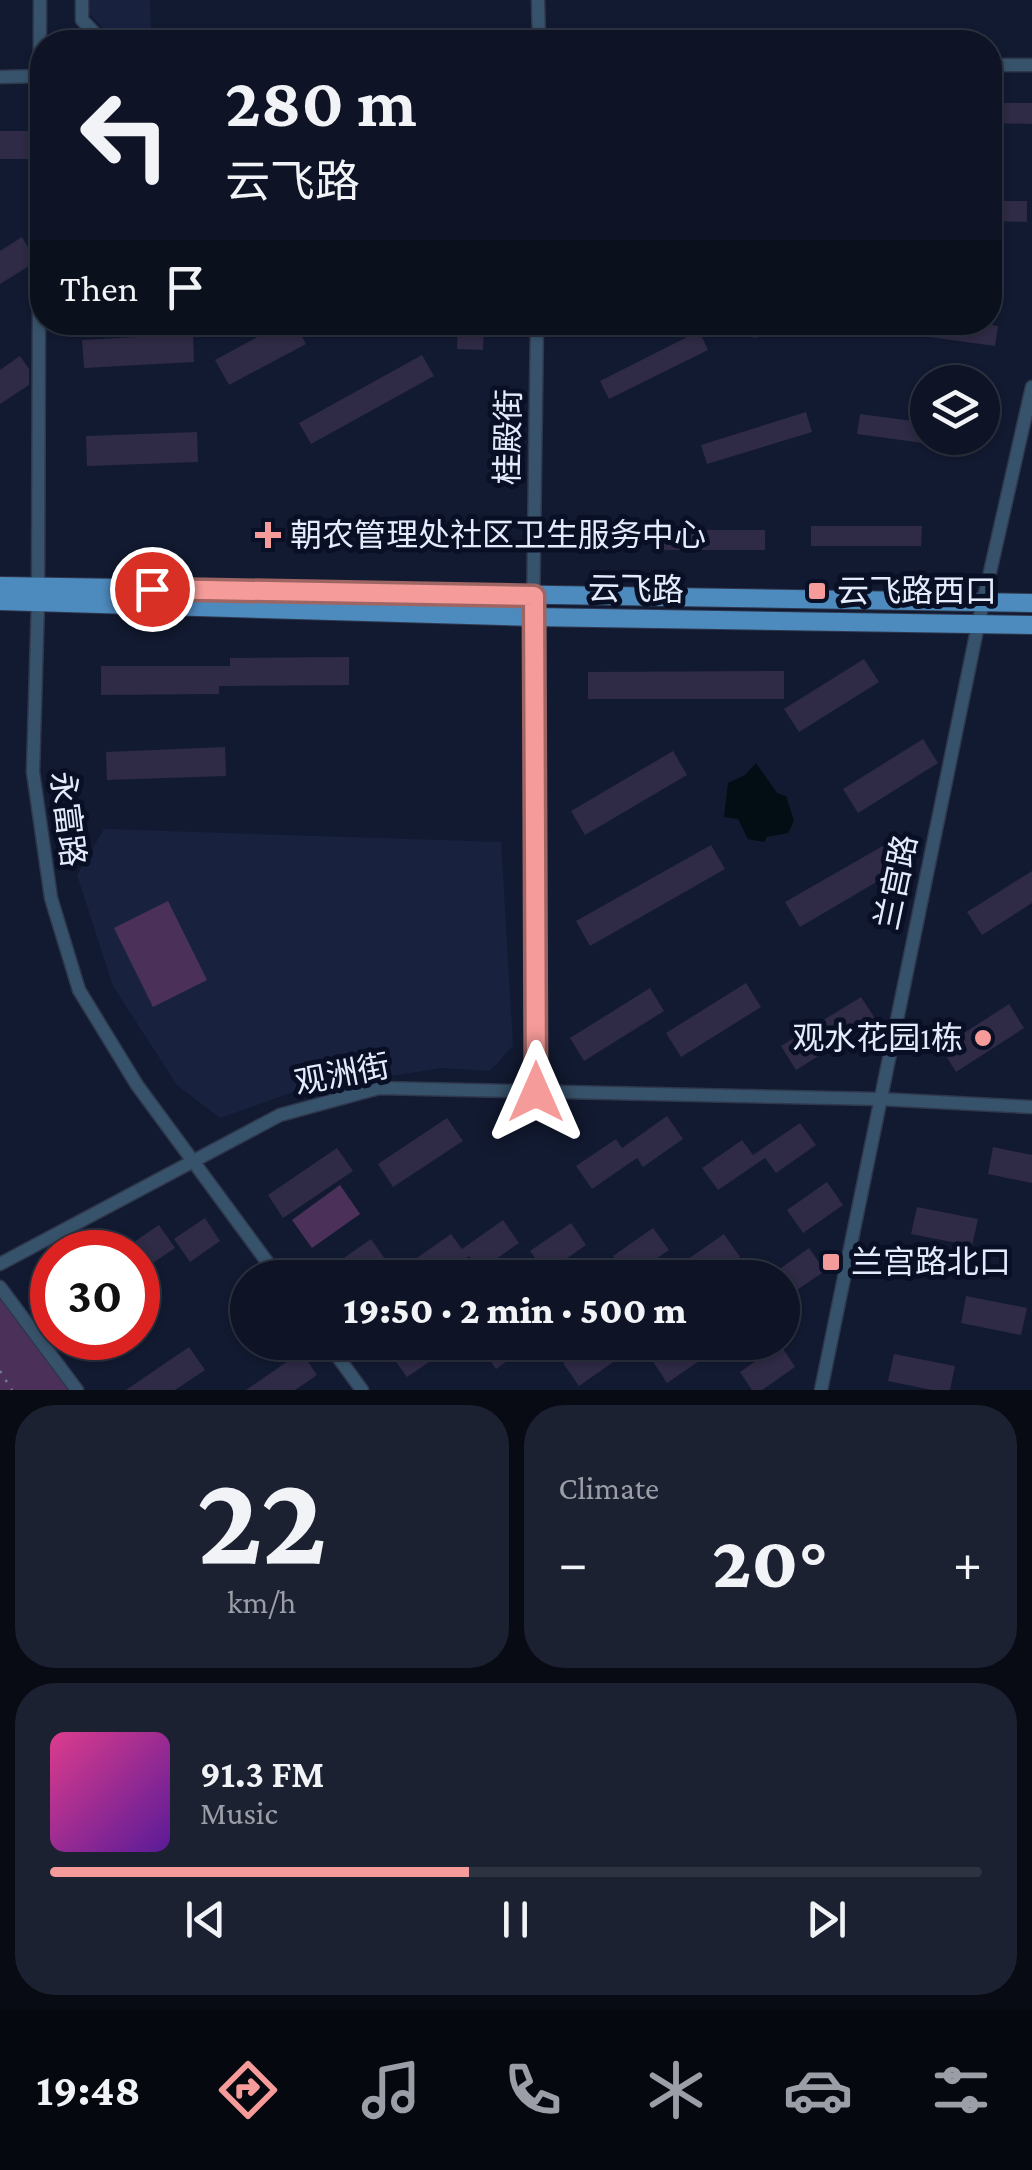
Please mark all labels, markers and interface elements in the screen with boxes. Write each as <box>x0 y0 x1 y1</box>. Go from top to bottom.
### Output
text: 280 m <box>225 63 417 141</box>
icon: left <box>60 70 190 200</box>
text: 云飞路 <box>225 157 360 207</box>
icon: arrive <box>158 260 213 315</box>
text: Then <box>60 267 138 309</box>
map controls <box>910 365 1000 455</box>
button: layers <box>910 365 1000 455</box>
street label: 桂殿街 <box>489 389 527 485</box>
place label: 朝农管理处社区卫生服务中心 <box>290 517 706 553</box>
marker: 朝农管理处社区卫生服务中心 <box>255 522 281 548</box>
pin <box>110 547 195 632</box>
icon: arrive <box>125 562 180 617</box>
street label: 云飞路 <box>588 570 684 608</box>
place label: 云飞路西口 <box>837 573 997 609</box>
marker: 云飞路西口 <box>806 580 828 602</box>
street label: 永富路 <box>44 769 92 869</box>
street label: 兰宫路 <box>868 831 924 933</box>
place label: 观水花园1栋 <box>792 1020 963 1056</box>
marker: 观水花园1栋 <box>972 1027 994 1049</box>
position arrow <box>484 1040 588 1144</box>
street label: 观洲街 <box>291 1047 393 1101</box>
speed limit sign: 30 <box>30 1230 160 1360</box>
place label: 兰宫路北口 <box>851 1244 1011 1280</box>
marker: 兰宫路北口 <box>820 1251 842 1273</box>
text: 19:50 · 2 min · 500 m <box>343 1289 687 1331</box>
text: 22 <box>196 1446 327 1591</box>
text: Climate <box>559 1470 659 1506</box>
text: 20° <box>712 1520 828 1603</box>
text: − <box>559 1532 588 1593</box>
text: + <box>953 1532 982 1593</box>
text: km/h <box>227 1584 296 1620</box>
text: 91.3 FM <box>200 1753 324 1795</box>
text: Music <box>200 1795 278 1831</box>
icon: previous <box>178 1892 233 1947</box>
icon: pause <box>488 1892 543 1947</box>
icon: next <box>799 1892 854 1947</box>
icon: directions <box>213 2055 283 2125</box>
icon: music <box>356 2055 426 2125</box>
icon: phone <box>498 2055 568 2125</box>
icon: climate <box>641 2055 711 2125</box>
icon: car <box>783 2055 853 2125</box>
icon: filters <box>926 2055 996 2125</box>
text: 19:48 <box>36 2065 141 2115</box>

